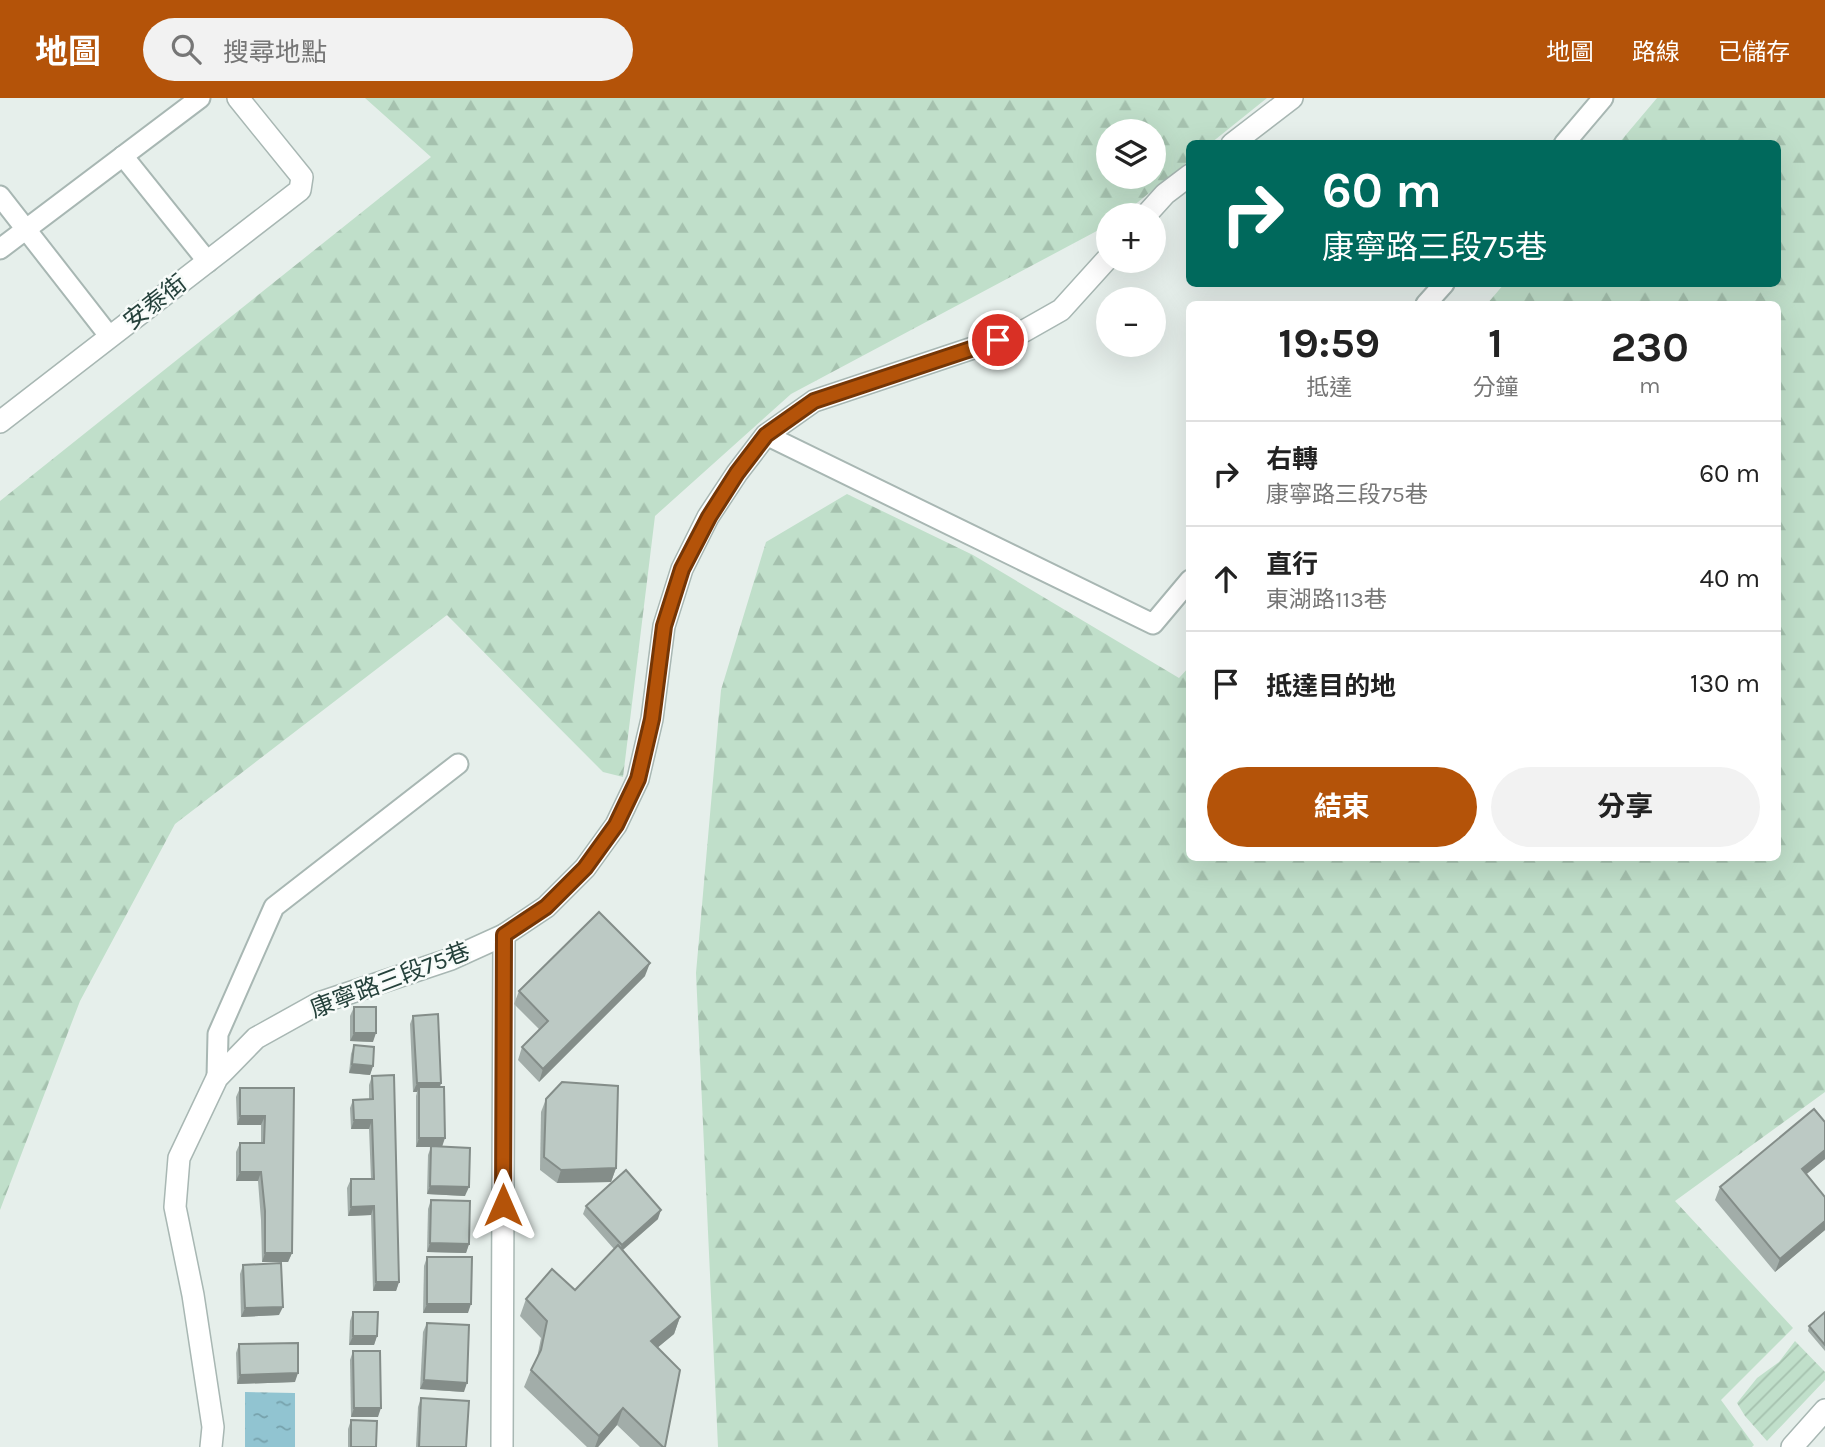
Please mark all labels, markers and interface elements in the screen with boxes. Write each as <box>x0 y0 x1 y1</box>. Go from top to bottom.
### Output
search box <box>143 18 633 81</box>
icon: search <box>167 30 205 68</box>
text: 地圖 <box>35 33 101 71</box>
text: 搜尋地點 <box>223 37 327 68</box>
text: 地圖 <box>1546 38 1594 66</box>
text: 路線 <box>1632 38 1680 66</box>
text: 已儲存 <box>1718 38 1790 66</box>
map controls <box>1096 119 1166 357</box>
button: layers <box>1096 119 1166 189</box>
text: 60 m <box>1322 162 1442 219</box>
icon: right <box>1207 168 1298 259</box>
button: + <box>1096 203 1166 273</box>
text: 康寧路三段75巷 <box>1322 229 1547 266</box>
street label: 安泰街 <box>118 269 192 335</box>
button: − <box>1096 287 1166 357</box>
pin <box>968 310 1028 370</box>
text: 19:59 <box>1278 318 1380 368</box>
text: 1 <box>1488 318 1503 368</box>
icon: arrive <box>979 321 1017 359</box>
text: 230 <box>1611 322 1689 372</box>
text: m <box>1639 372 1660 399</box>
text: 抵達 <box>1306 374 1352 401</box>
text: 分鐘 <box>1472 374 1518 401</box>
text: 右轉 <box>1266 444 1318 475</box>
icon: right <box>1207 455 1245 493</box>
text: 60 m <box>1699 458 1760 489</box>
text: 康寧路三段75巷 <box>1266 481 1428 508</box>
text: 直行 <box>1266 549 1318 580</box>
icon: ahead <box>1207 560 1245 598</box>
text: 40 m <box>1700 563 1760 594</box>
text: 東湖路113巷 <box>1266 586 1387 613</box>
icon: arrive <box>1207 665 1245 703</box>
text: 130 m <box>1690 668 1760 699</box>
text: 抵達目的地 <box>1266 671 1396 702</box>
button: 結束 <box>1207 767 1477 847</box>
button: 分享 <box>1491 767 1760 847</box>
street label: 康寧路三段75巷 <box>306 937 474 1023</box>
position arrow <box>466 1168 540 1242</box>

